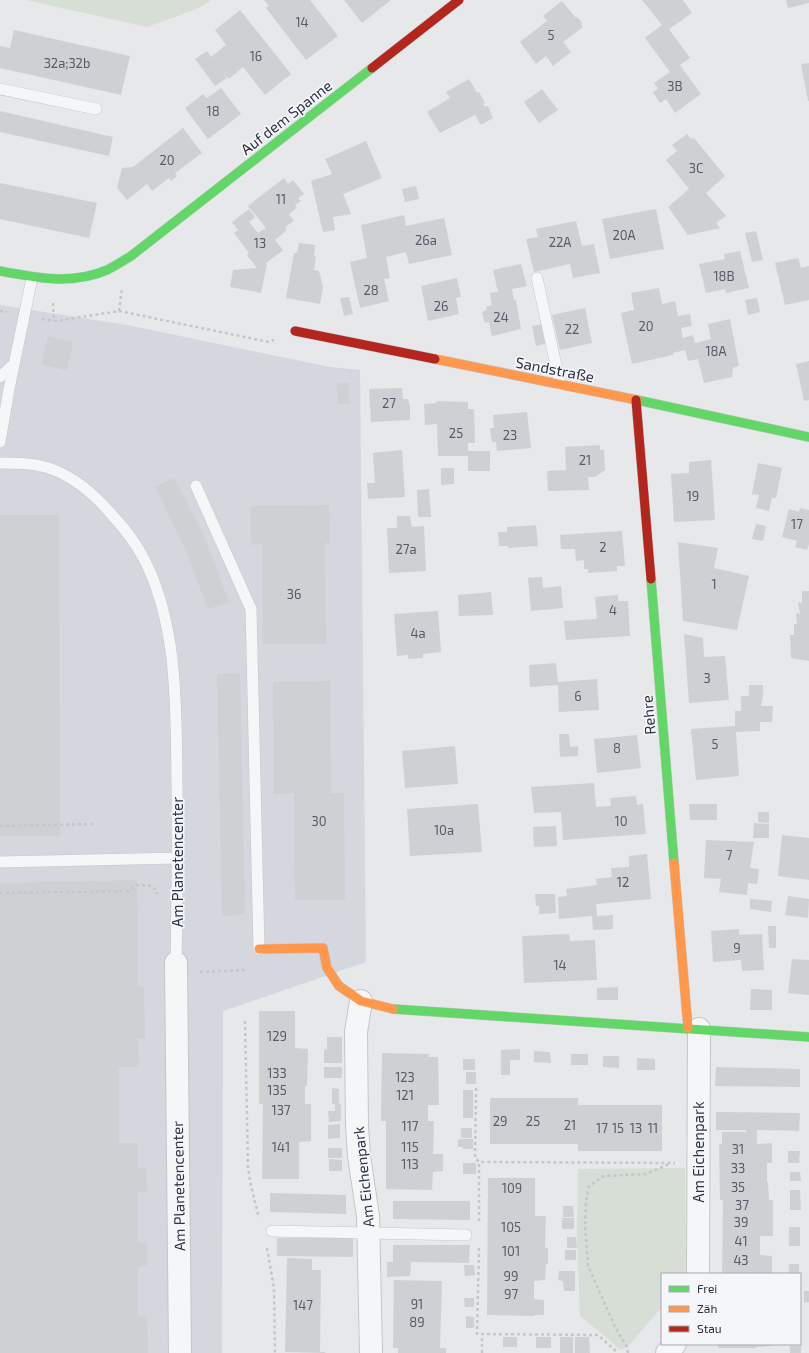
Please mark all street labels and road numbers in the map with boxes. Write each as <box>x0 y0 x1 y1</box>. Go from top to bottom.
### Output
street label: Auf dem Spanne <box>237 76 335 158</box>
street label: Sandstraße <box>514 353 596 385</box>
street label: Rehre <box>637 694 659 736</box>
street label: Am Planetencenter <box>168 797 186 927</box>
street label: Am Eichenpark <box>689 1101 707 1203</box>
street label: Am Planetencenter <box>168 1121 188 1251</box>
street label: Am Eichenpark <box>349 1125 377 1228</box>

